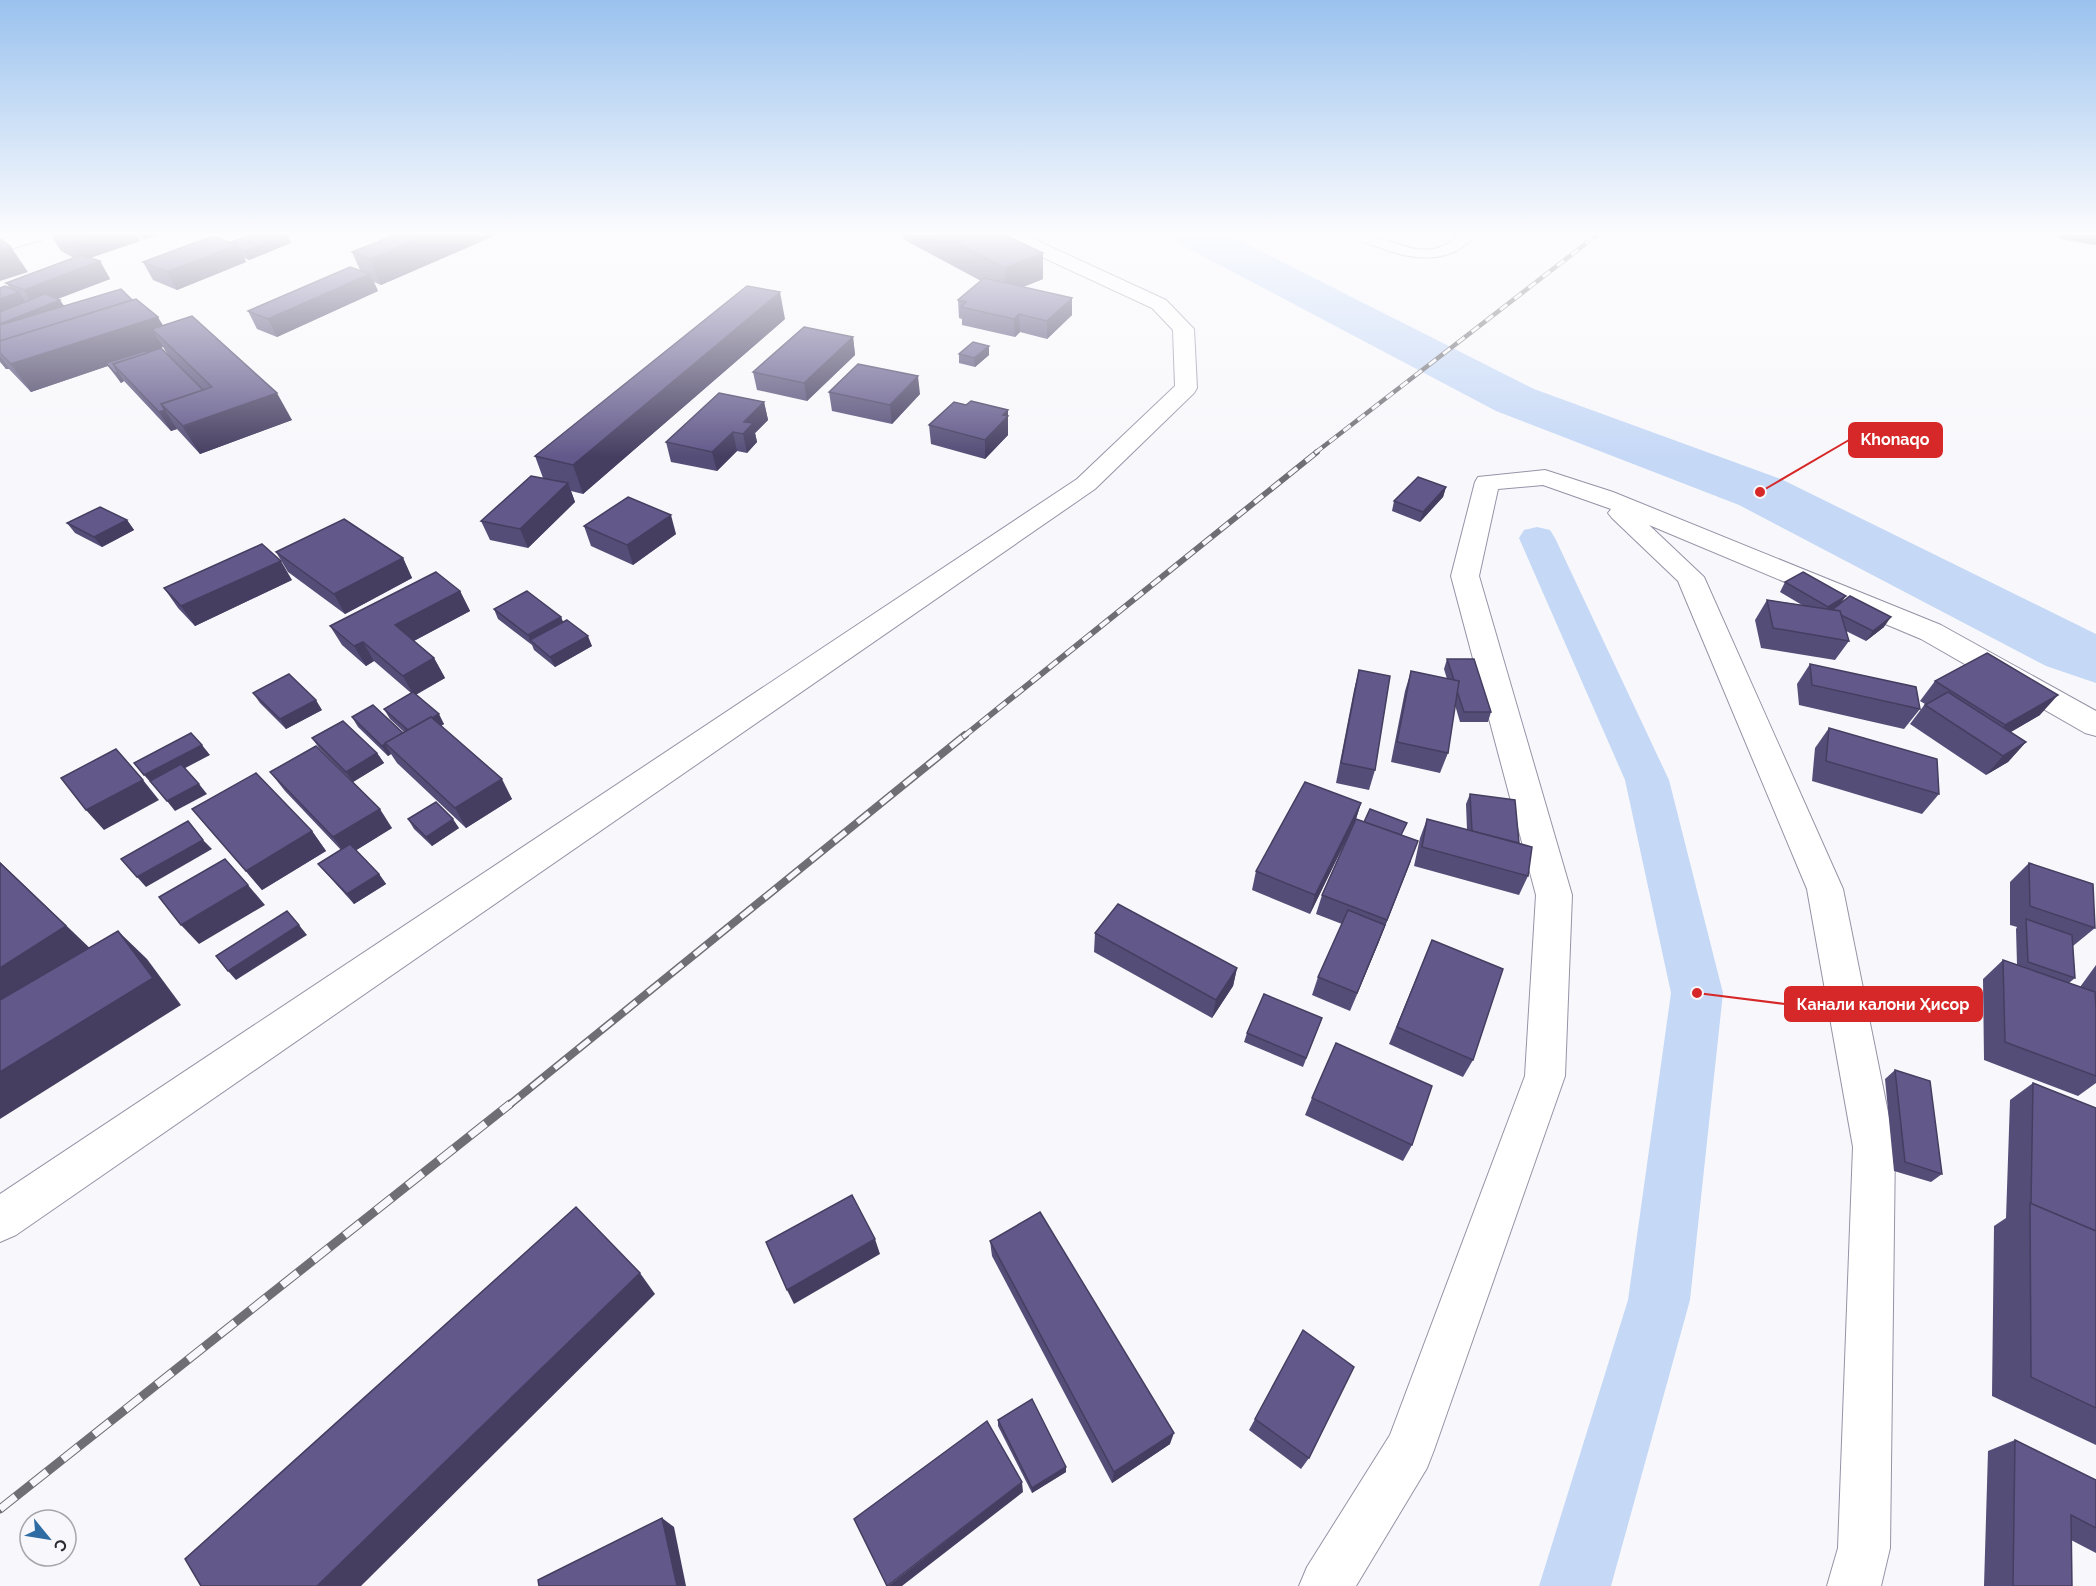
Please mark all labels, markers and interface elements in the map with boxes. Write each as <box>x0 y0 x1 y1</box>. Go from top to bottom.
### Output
callout: Khonaqo <box>1849 423 1942 457</box>
text: Khonaqo <box>1861 430 1930 449</box>
callout: Канали калони Ҳисор <box>1785 987 1982 1021</box>
text: Канали калони Ҳисор <box>1797 995 1969 1014</box>
north arrow <box>18 1508 78 1568</box>
text: С <box>50 1536 72 1555</box>

